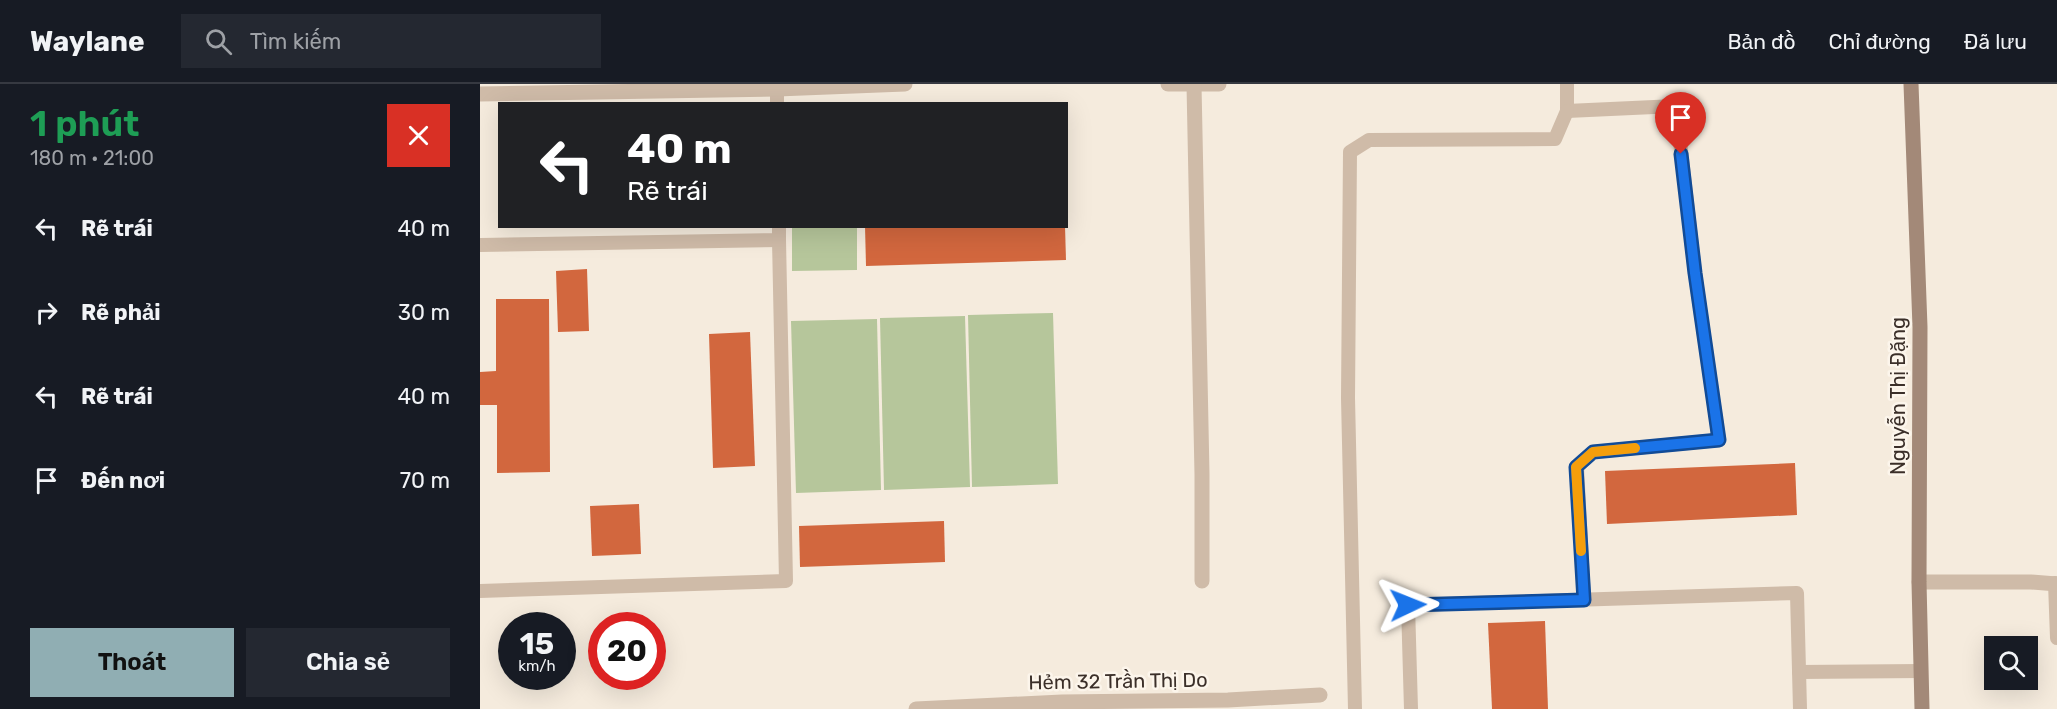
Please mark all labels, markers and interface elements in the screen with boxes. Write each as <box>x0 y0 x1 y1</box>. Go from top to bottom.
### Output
search box <box>181 14 601 68</box>
text: Waylane <box>30 25 145 58</box>
icon: search <box>202 25 235 58</box>
text: Tìm kiếm <box>250 28 341 55</box>
text: Bản đồ <box>1727 29 1796 54</box>
text: Chỉ đường <box>1829 29 1931 54</box>
text: Đã lưu <box>1964 29 2027 54</box>
pin <box>1655 92 1706 154</box>
icon: arrive <box>1664 101 1697 134</box>
text: 1 phút <box>30 102 139 145</box>
button: close <box>387 104 450 167</box>
text: 40 m <box>627 124 732 174</box>
icon: left <box>528 126 606 204</box>
text: 180 m · 21:00 <box>30 146 154 170</box>
text: Rẽ trái <box>627 175 708 207</box>
icon: left <box>30 212 63 245</box>
text: Rẽ trái <box>81 215 153 242</box>
text: 40 m <box>397 215 450 242</box>
icon: right <box>30 296 63 329</box>
text: Rẽ phải <box>81 299 161 326</box>
text: 30 m <box>398 299 450 326</box>
street label: Nguyễn Thị Đặng <box>1886 317 1910 475</box>
icon: left <box>30 380 63 413</box>
text: Rẽ trái <box>81 383 153 410</box>
text: 40 m <box>397 383 450 410</box>
icon: arrive <box>30 464 63 497</box>
text: Đến nơi <box>81 467 165 494</box>
text: 70 m <box>400 467 450 494</box>
position arrow <box>1376 573 1440 637</box>
speed limit sign: 20 <box>588 612 666 690</box>
text: 15 <box>520 626 554 662</box>
button: Thoát <box>30 628 234 697</box>
button: Chia sẻ <box>246 628 450 697</box>
map controls <box>1984 636 2038 690</box>
button: search <box>1984 636 2038 690</box>
text: km/h <box>518 657 556 675</box>
street label: Hẻm 32 Trần Thị Do <box>1028 667 1208 695</box>

